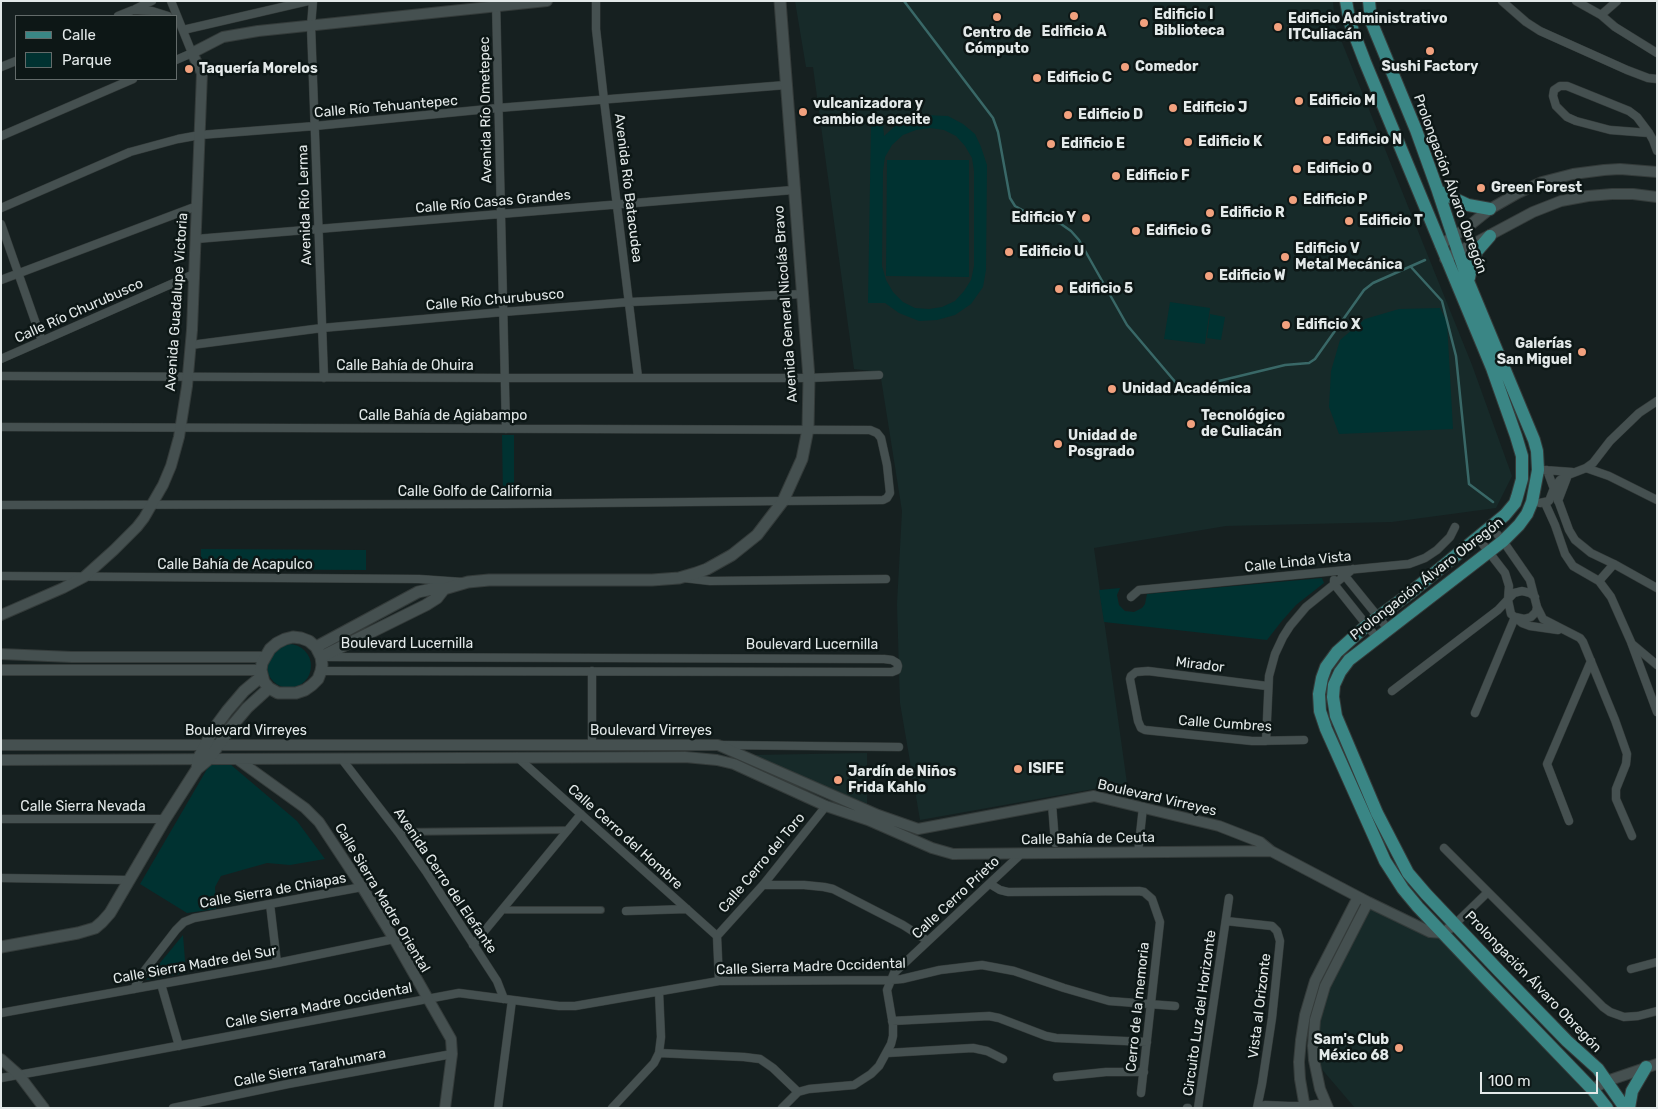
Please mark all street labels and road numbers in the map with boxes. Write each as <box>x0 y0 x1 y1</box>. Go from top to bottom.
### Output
street label: Avenida Río Ometepec <box>476 37 496 183</box>
street label: Calle Río Tehuantepec <box>314 92 458 122</box>
street label: Prolongación Álvaro Obregón <box>1410 92 1490 276</box>
street label: Avenida Río Batacudea <box>611 113 645 263</box>
street label: Avenida Río Lerma <box>294 144 316 266</box>
street label: Calle Río Casas Grandes <box>415 187 571 217</box>
street label: Avenida General Nicolás Bravo <box>771 205 801 403</box>
street label: Avenida Guadalupe Victoria <box>162 212 192 392</box>
street label: Calle Río Churubusco <box>12 275 146 347</box>
street label: Calle Río Churubusco <box>425 286 565 314</box>
street label: Calle Bahía de Ohuira <box>336 358 474 374</box>
street label: Calle Bahía de Agiabampo <box>359 408 527 424</box>
street label: Calle Golfo de California <box>398 484 552 500</box>
street label: Prolongación Álvaro Obregón <box>1347 514 1507 644</box>
street label: Calle Linda Vista <box>1244 548 1352 576</box>
street label: Calle Bahía de Acapulco <box>157 557 313 573</box>
street label: Boulevard Lucernilla <box>341 636 473 652</box>
street label: Boulevard Lucernilla <box>746 637 878 653</box>
street label: Mirador <box>1175 654 1225 676</box>
street label: Calle Cumbres <box>1178 712 1272 736</box>
street label: Boulevard Virreyes <box>185 723 307 739</box>
street label: Boulevard Virreyes <box>590 723 712 739</box>
street label: Boulevard Virreyes <box>1096 776 1218 820</box>
street label: Calle Cerro del Hombre <box>564 781 686 893</box>
street label: Calle Sierra Nevada <box>20 799 146 815</box>
street label: Avenida Cerro del Elefante <box>390 805 500 957</box>
street label: Calle Cerro del Toro <box>715 810 809 916</box>
street label: Calle Sierra Madre Oriental <box>331 820 433 976</box>
street label: Calle Bahía de Ceuta <box>1021 829 1155 849</box>
street label: Calle Cerro Prieto <box>909 853 1003 943</box>
street label: Calle Sierra de Chiapas <box>198 870 348 912</box>
street label: Prolongación Álvaro Obregón <box>1461 908 1605 1056</box>
street label: Circuito Luz del Horizonte <box>1180 929 1220 1097</box>
street label: Cerro de la memoria <box>1123 941 1153 1073</box>
street label: Calle Sierra Madre del Sur <box>112 942 278 988</box>
street label: Vista al Orizonte <box>1245 952 1275 1060</box>
street label: Calle Sierra Madre Occidental <box>716 955 906 979</box>
street label: Calle Sierra Madre Occidental <box>224 980 414 1032</box>
street label: Calle Sierra Tarahumara <box>233 1045 387 1091</box>

